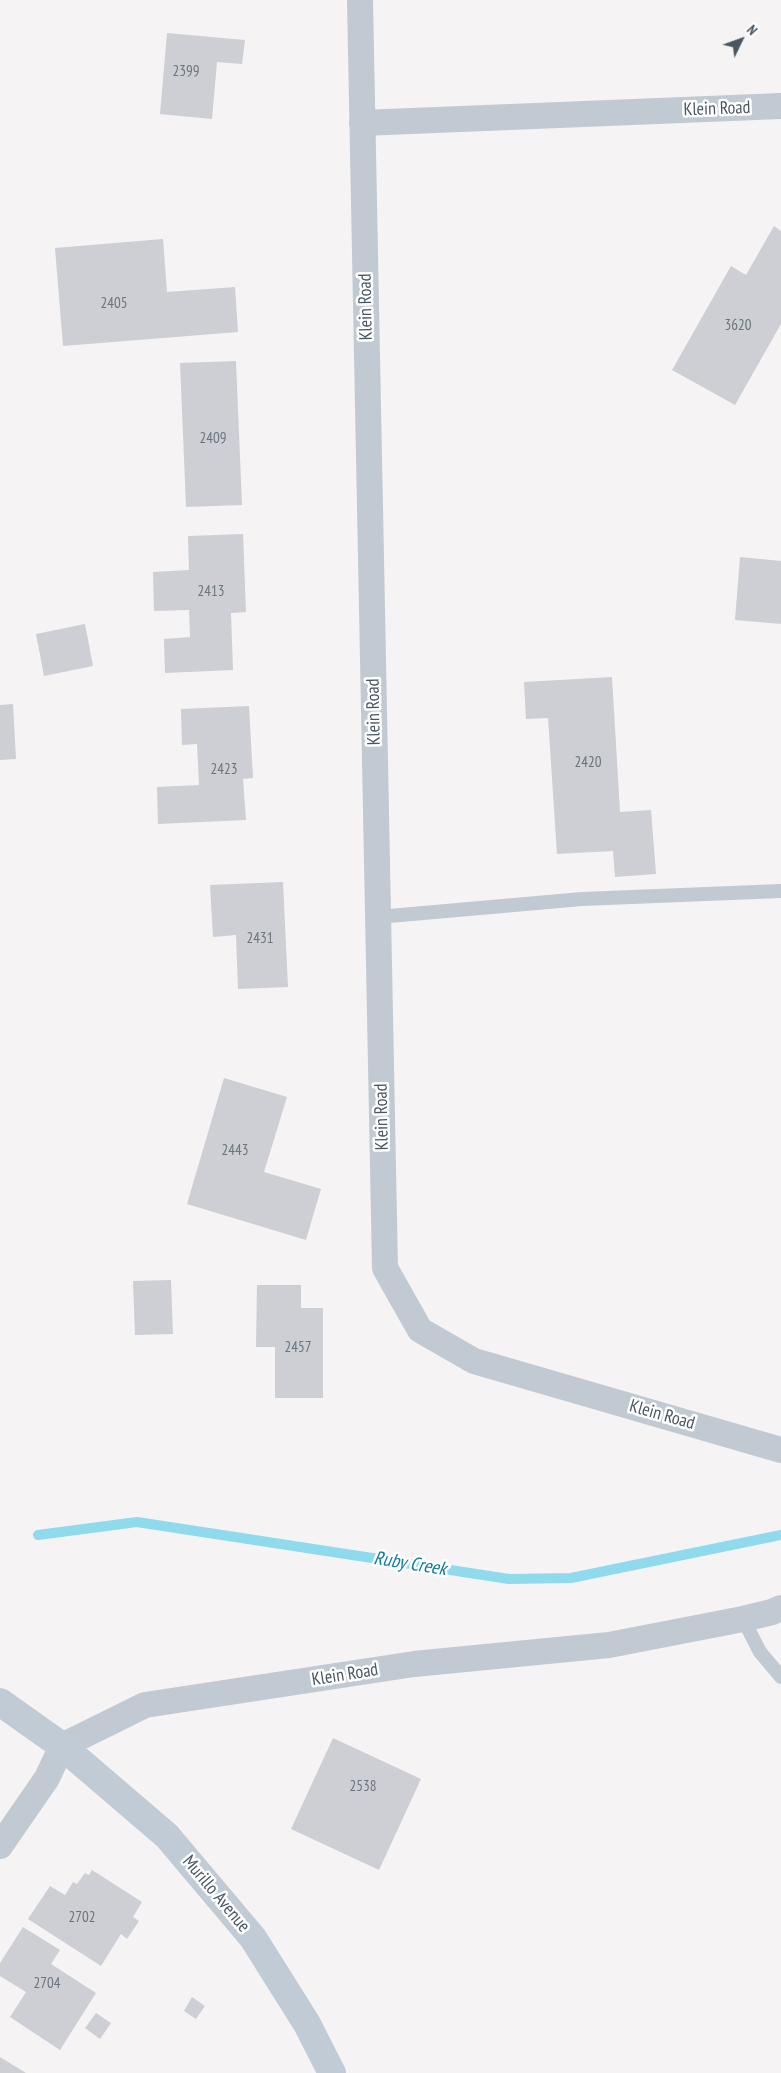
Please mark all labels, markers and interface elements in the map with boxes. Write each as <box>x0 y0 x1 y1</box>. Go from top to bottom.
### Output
north arrow <box>716 15 766 65</box>
text: N <box>743 21 761 39</box>
house number: 2399 <box>173 63 199 81</box>
street label: Klein Road <box>683 97 751 121</box>
street label: Klein Road <box>355 273 377 341</box>
house number: 2405 <box>101 295 127 313</box>
house number: 3620 <box>725 317 751 335</box>
house number: 2409 <box>200 430 226 448</box>
house number: 2413 <box>198 583 224 601</box>
street label: Klein Road <box>363 678 385 746</box>
house number: 2420 <box>575 754 601 772</box>
house number: 2423 <box>211 761 237 779</box>
house number: 2431 <box>247 930 273 948</box>
street label: Klein Road <box>371 1083 393 1151</box>
house number: 2443 <box>222 1142 248 1160</box>
house number: 2457 <box>285 1339 311 1357</box>
street label: Klein Road <box>627 1395 697 1435</box>
water label: Ruby Creek <box>372 1547 448 1581</box>
street label: Klein Road <box>310 1659 380 1691</box>
house number: 2538 <box>350 1778 376 1796</box>
street label: Murillo Avenue <box>178 1851 254 1937</box>
house number: 2702 <box>69 1909 95 1927</box>
house number: 2704 <box>34 1975 60 1993</box>

